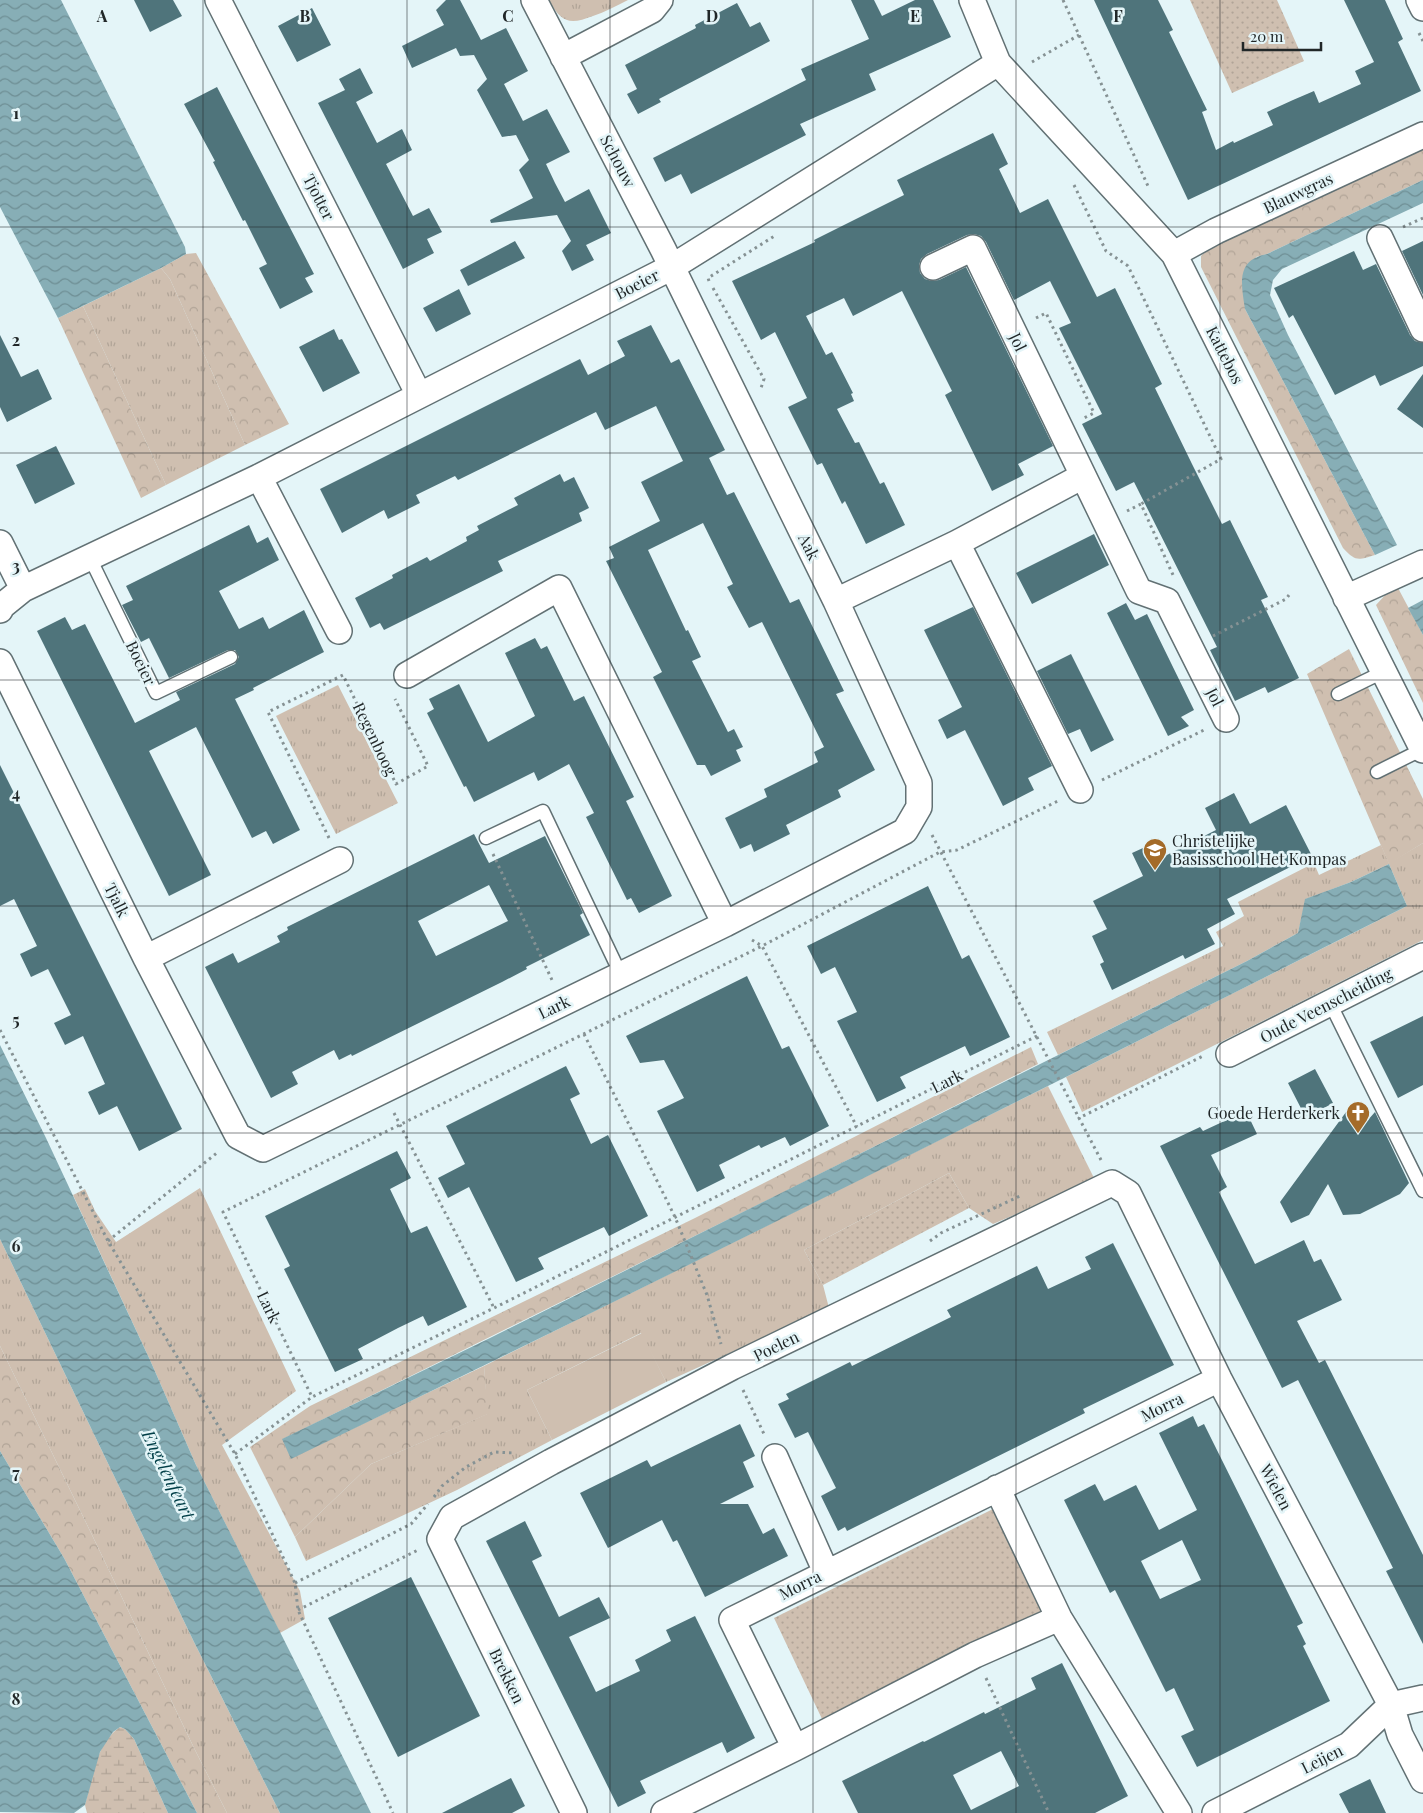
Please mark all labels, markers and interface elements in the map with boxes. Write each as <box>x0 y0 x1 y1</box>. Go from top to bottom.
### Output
text: A <box>96 5 108 26</box>
text: B <box>300 5 311 26</box>
text: C <box>502 5 514 26</box>
text: D <box>706 5 718 26</box>
text: E <box>910 5 920 26</box>
text: F <box>1113 5 1123 26</box>
scale bar <box>1243 20 1320 52</box>
text: 20 m <box>1250 26 1284 46</box>
text: 1 <box>13 102 19 123</box>
street label: Schouw <box>596 131 641 191</box>
street label: Blauwgras <box>1260 167 1336 218</box>
street label: Tjotter <box>299 170 340 223</box>
street label: Boeier <box>611 264 662 304</box>
street label: Kattebos <box>1202 322 1249 387</box>
street label: Jol <box>1005 328 1032 355</box>
text: 2 <box>12 329 20 350</box>
street label: Aak <box>794 529 825 564</box>
text: 3 <box>12 555 20 576</box>
street label: Boeier <box>122 637 161 688</box>
street label: Jol <box>1202 683 1229 710</box>
street label: Regenboog <box>349 698 403 780</box>
text: 4 <box>12 782 20 803</box>
place label: Christelijke Basisschool Het Kompas <box>1172 830 1346 869</box>
school or university icon: Christelijke Basisschool Het Kompas <box>1142 837 1168 871</box>
street label: Tjalk <box>100 879 135 921</box>
street label: Oude Veenscheiding <box>1256 962 1396 1047</box>
street label: Lark <box>534 990 573 1023</box>
text: 5 <box>12 1009 20 1030</box>
street label: Lark <box>927 1064 966 1097</box>
church icon: Goede Herderkerk <box>1345 1100 1371 1134</box>
place label: Goede Herderkerk <box>1208 1102 1340 1123</box>
text: 6 <box>12 1235 21 1256</box>
street label: Lark <box>253 1287 286 1326</box>
street label: Poelen <box>750 1325 802 1366</box>
street label: Morra <box>1137 1387 1186 1426</box>
water label: Engelenfeart <box>136 1425 201 1524</box>
street label: Wielen <box>1255 1459 1297 1514</box>
text: 7 <box>12 1462 20 1483</box>
street label: Morra <box>775 1565 824 1604</box>
street label: Brekken <box>485 1645 530 1707</box>
text: 8 <box>12 1688 21 1709</box>
street label: Leijen <box>1297 1739 1347 1778</box>

